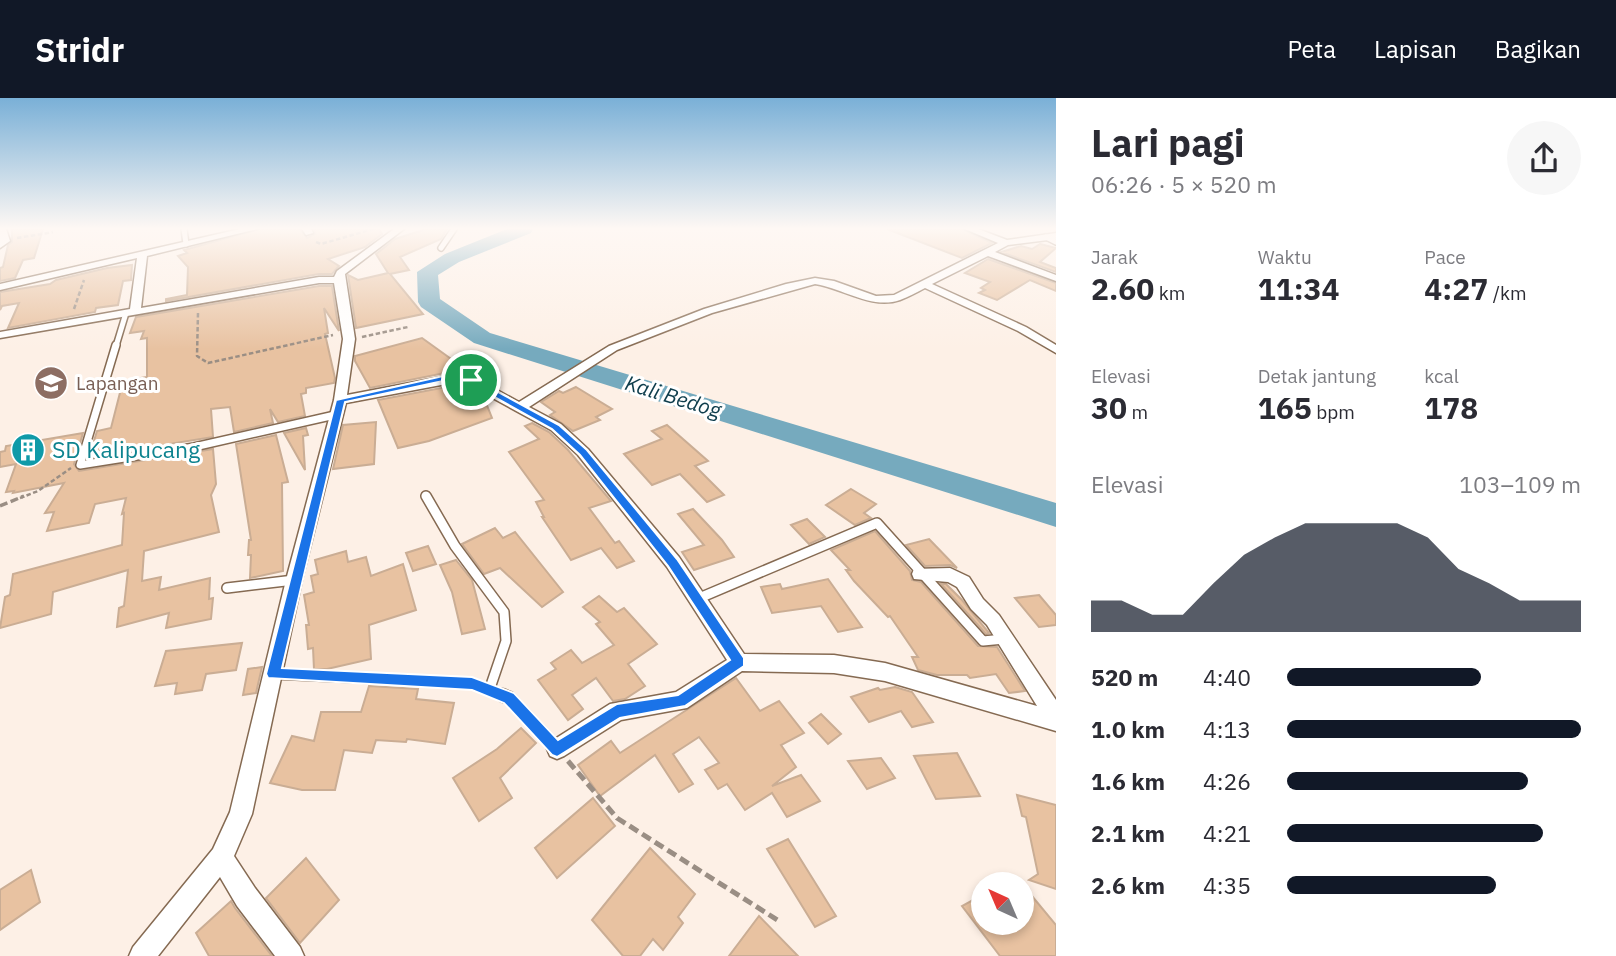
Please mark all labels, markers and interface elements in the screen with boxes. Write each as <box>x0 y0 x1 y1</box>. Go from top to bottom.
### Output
text: Stridr <box>35 28 124 71</box>
text: Peta <box>1288 33 1336 65</box>
text: Lapisan <box>1374 33 1457 65</box>
text: Bagikan <box>1495 33 1581 65</box>
text: Lari pagi <box>1091 118 1245 167</box>
button: share <box>1507 121 1581 195</box>
text: 06:26 · 5 × 520 m <box>1091 169 1277 199</box>
text: Jarak <box>1091 245 1138 269</box>
text: Waktu <box>1258 245 1312 269</box>
text: Pace <box>1424 245 1466 269</box>
text: 2.60 <box>1091 269 1154 308</box>
text: 11:34 <box>1258 269 1340 308</box>
text: 4:27 <box>1424 269 1488 308</box>
text: km <box>1154 281 1185 305</box>
text: /km <box>1488 281 1527 305</box>
pin <box>441 350 501 410</box>
icon: arrive <box>452 361 490 399</box>
school or university icon: Lapangan <box>32 364 70 402</box>
text: Elevasi <box>1091 364 1151 388</box>
text: Detak jantung <box>1258 364 1376 388</box>
text: kcal <box>1424 364 1459 388</box>
water label: Kali Bedog <box>622 368 726 424</box>
place label: Lapangan <box>76 371 159 395</box>
text: 30 <box>1091 388 1127 427</box>
text: 165 <box>1258 388 1312 427</box>
text: 178 <box>1424 388 1478 427</box>
text: m <box>1127 400 1148 424</box>
text: bpm <box>1312 400 1355 424</box>
building icon: SD Kalipucang <box>9 431 47 469</box>
place label: SD Kalipucang <box>52 434 200 464</box>
text: Elevasi <box>1091 469 1163 499</box>
text: 103–109 m <box>1459 469 1581 499</box>
text: 520 m <box>1091 662 1158 692</box>
text: 4:40 <box>1203 662 1251 692</box>
text: 1.0 km <box>1091 714 1165 744</box>
text: 4:13 <box>1203 714 1251 744</box>
text: 1.6 km <box>1091 766 1165 796</box>
text: 4:26 <box>1203 766 1251 796</box>
text: 2.1 km <box>1091 818 1165 848</box>
text: 4:21 <box>1203 818 1251 848</box>
text: 2.6 km <box>1091 870 1165 900</box>
text: 4:35 <box>1203 870 1251 900</box>
north arrow <box>971 872 1034 934</box>
map controls <box>971 872 1034 935</box>

